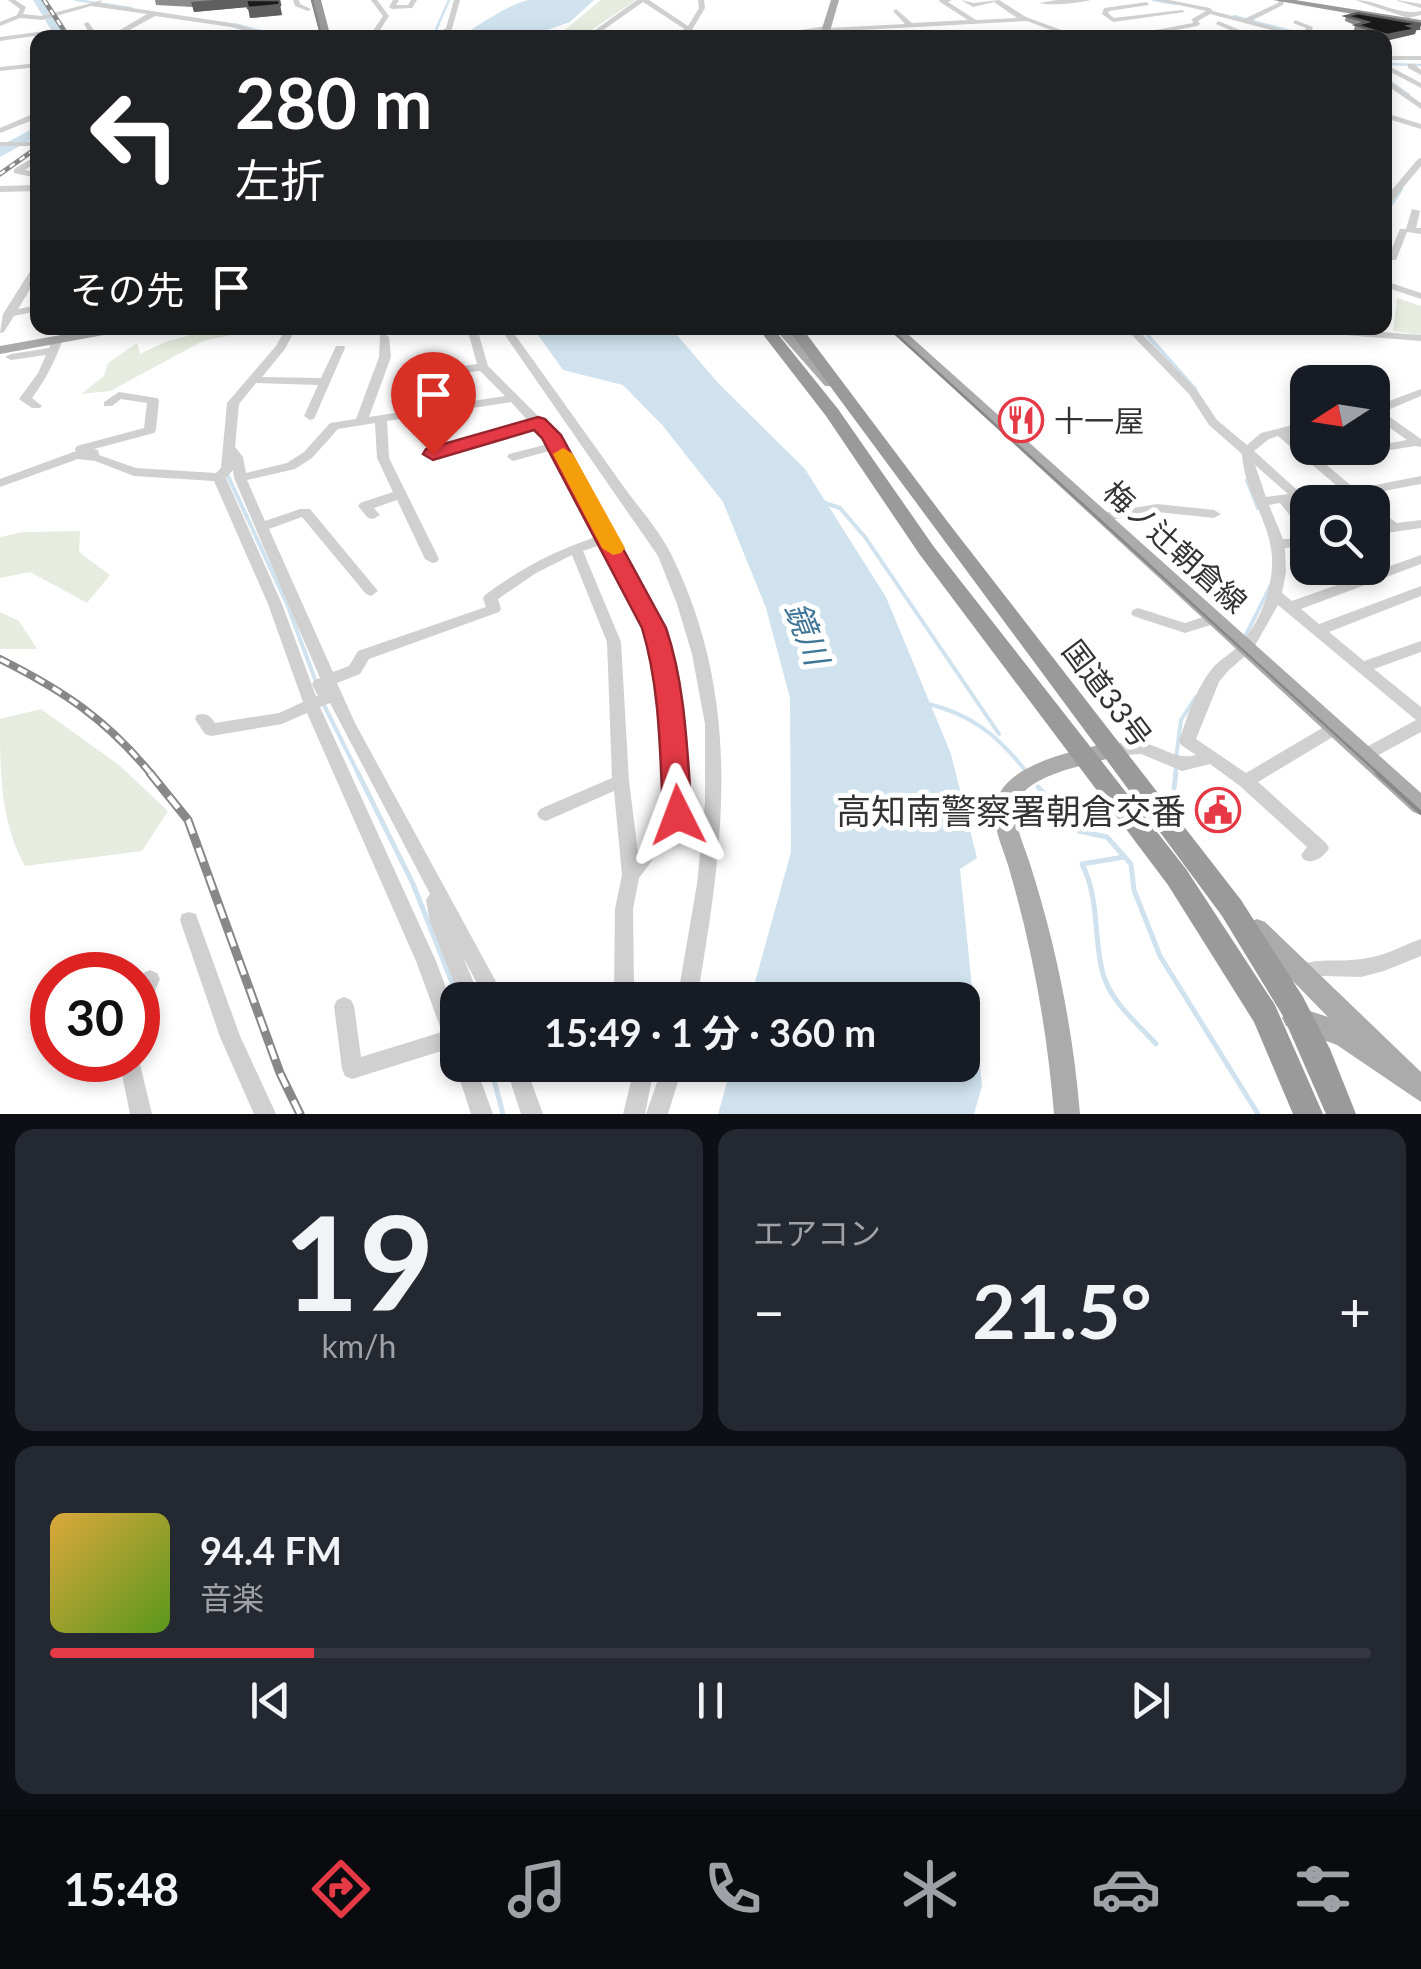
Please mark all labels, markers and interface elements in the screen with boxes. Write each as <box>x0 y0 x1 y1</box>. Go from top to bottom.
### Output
text: 280 m <box>235 60 432 144</box>
icon: left <box>70 70 200 200</box>
text: 左折 <box>235 153 325 207</box>
icon: arrive <box>204 260 259 315</box>
text: その先 <box>70 266 184 312</box>
pin <box>391 352 476 455</box>
north arrow <box>1290 365 1390 465</box>
map controls <box>1290 365 1390 585</box>
icon: arrive <box>406 367 461 422</box>
restaurant icon: 十一屋 <box>998 397 1044 443</box>
place label: 十一屋 <box>1054 402 1144 438</box>
street label: 梅ノ辻朝倉線 <box>1097 472 1255 620</box>
button: search <box>1290 485 1390 585</box>
water label: 鏡川 <box>778 596 839 673</box>
street label: 国道33号 <box>1056 632 1160 754</box>
position arrow <box>626 763 730 867</box>
public building icon: 高知南警察署朝倉交番 <box>1195 787 1241 833</box>
place label: 高知南警察署朝倉交番 <box>836 789 1186 831</box>
speed limit sign: 30 <box>30 952 160 1082</box>
text: 15:49 · 1 分 · 360 m <box>544 1009 876 1055</box>
text: 19 <box>284 1183 434 1339</box>
text: エアコン <box>753 1213 881 1252</box>
text: 21.5° <box>972 1265 1152 1355</box>
text: − <box>753 1278 785 1344</box>
text: + <box>1339 1278 1371 1344</box>
text: km/h <box>322 1326 396 1365</box>
text: 94.4 FM <box>200 1527 342 1573</box>
text: 音楽 <box>200 1578 264 1617</box>
icon: previous <box>243 1673 298 1728</box>
icon: pause <box>683 1673 738 1728</box>
icon: next <box>1123 1673 1178 1728</box>
icon: directions <box>306 1854 376 1924</box>
icon: music <box>502 1854 572 1924</box>
icon: phone <box>698 1854 768 1924</box>
icon: climate <box>895 1854 965 1924</box>
icon: car <box>1091 1854 1161 1924</box>
icon: filters <box>1288 1854 1358 1924</box>
text: 15:48 <box>63 1862 179 1916</box>

